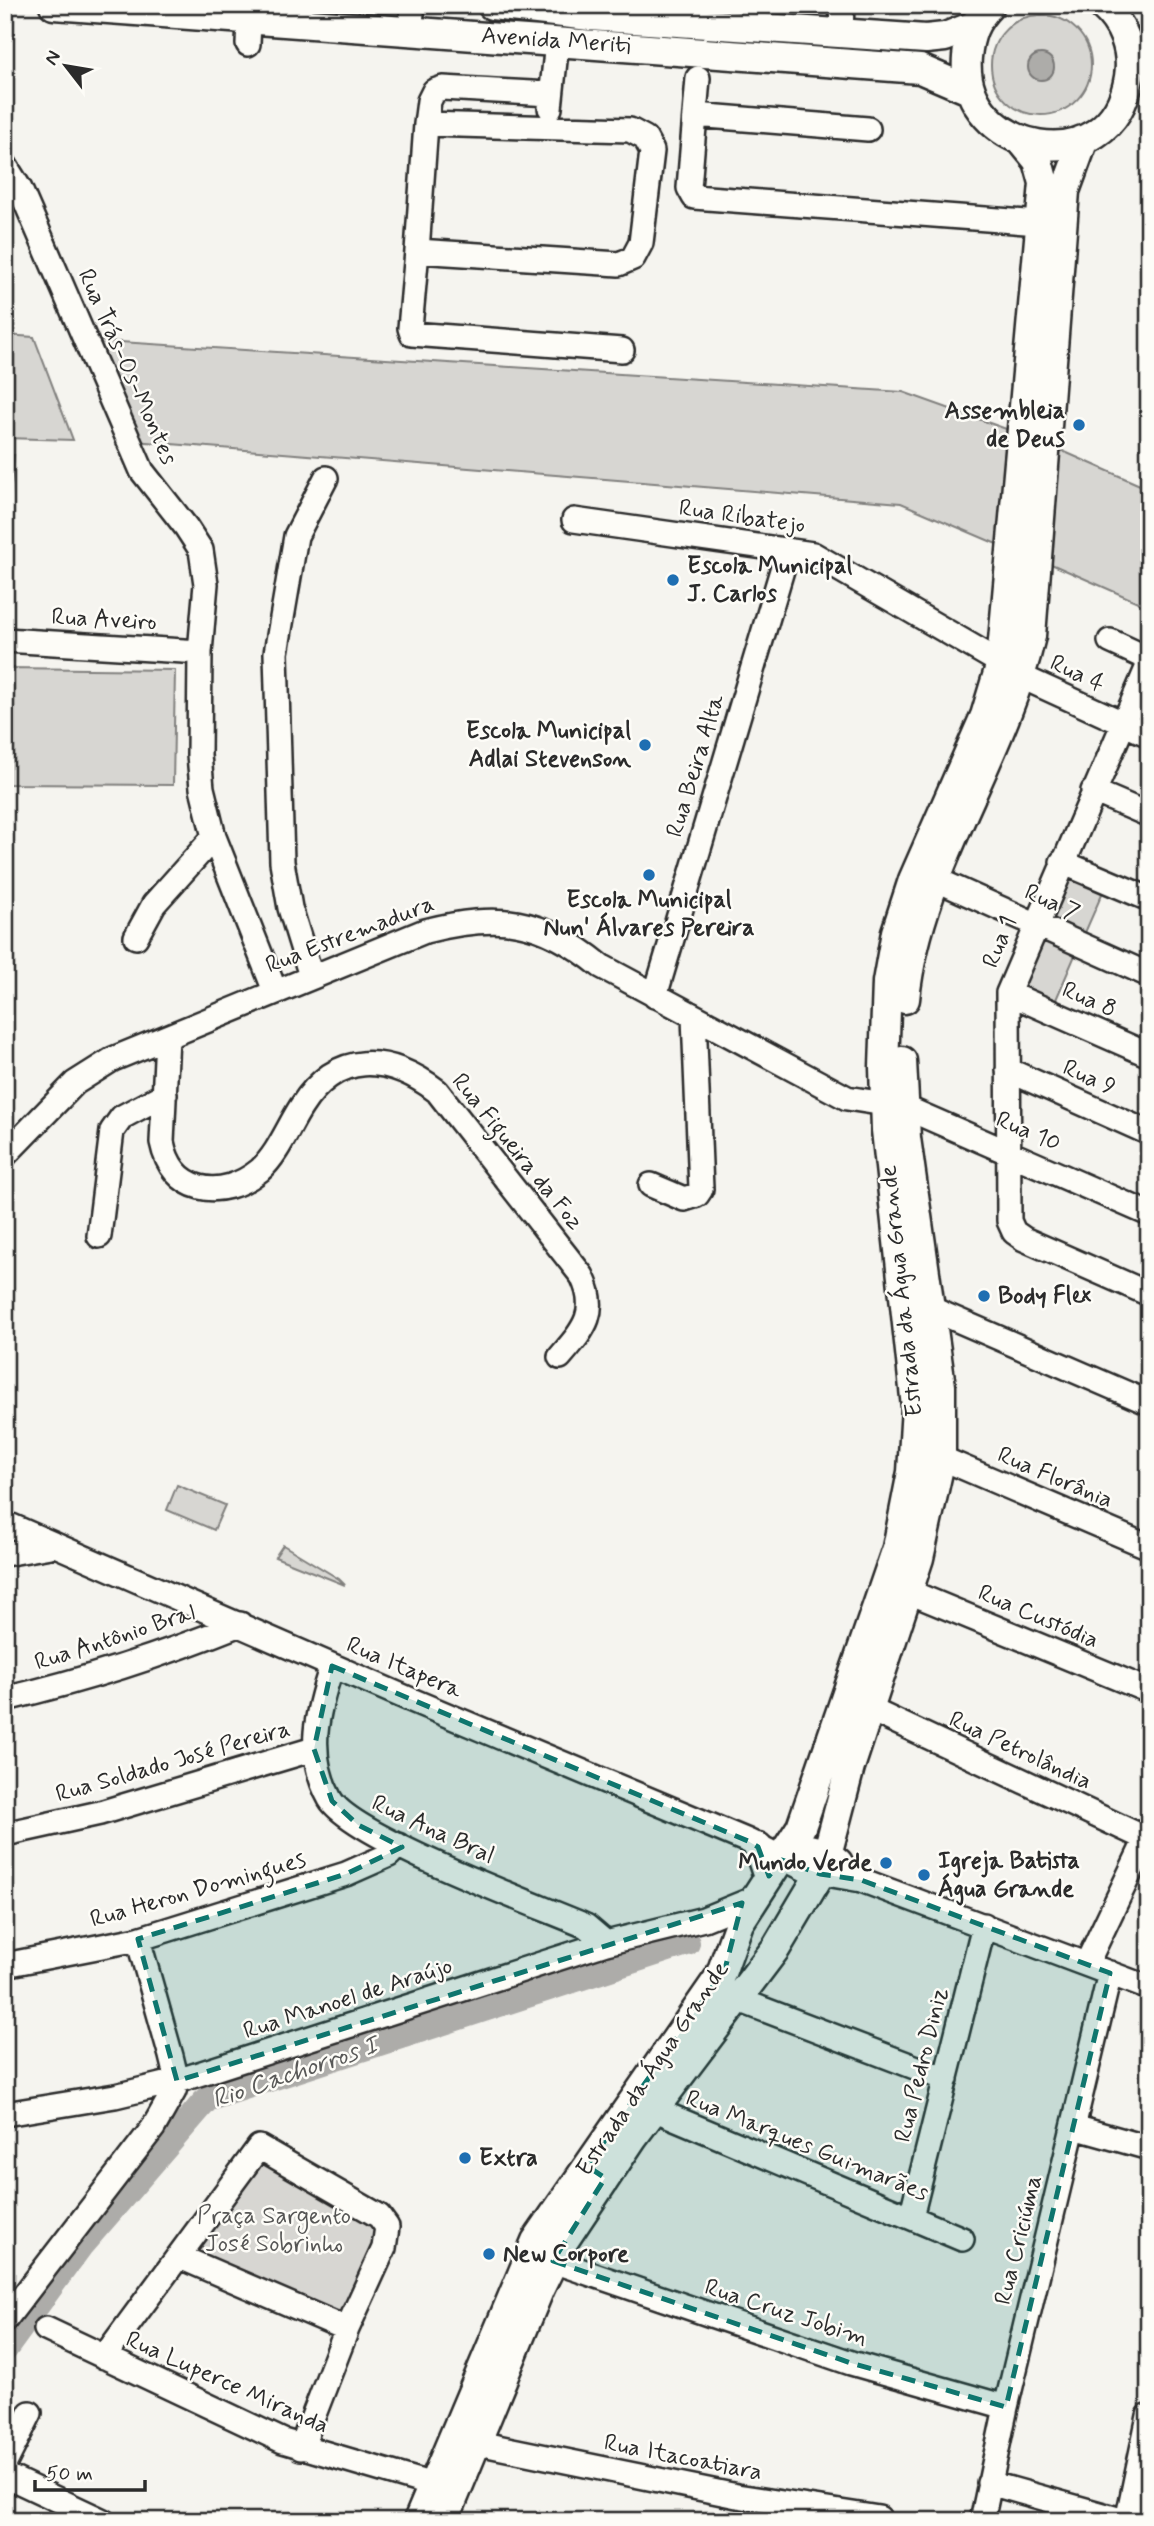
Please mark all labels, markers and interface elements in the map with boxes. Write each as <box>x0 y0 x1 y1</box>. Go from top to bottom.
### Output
street label: Avenida Meriti <box>480 20 632 62</box>
north arrow <box>32 32 102 102</box>
text: N <box>39 46 67 70</box>
street label: Rua Trás-Os-Montes <box>70 264 184 470</box>
place label: Assembleia de Deus <box>945 396 1066 455</box>
marker: Assembleia de Deus <box>1071 417 1087 433</box>
street label: Rua Ribatejo <box>677 493 807 541</box>
place label: Escola Municipal J. Carlos <box>687 551 853 610</box>
marker: Escola Municipal J. Carlos <box>665 572 681 588</box>
street label: Rua Aveiro <box>51 602 157 638</box>
street label: Rua 4 <box>1045 648 1109 700</box>
street label: Rua Beira Alta <box>660 690 733 841</box>
place label: Escola Municipal Adlai Stevenson <box>466 716 631 775</box>
marker: Escola Municipal Adlai Stevenson <box>637 737 653 753</box>
marker: Escola Municipal Nun' Álvares Pereira <box>641 867 657 883</box>
street label: Rua 7 <box>1019 877 1085 929</box>
place label: Escola Municipal Nun' Álvares Pereira <box>543 885 755 944</box>
street label: Rua Estremadura <box>261 889 439 981</box>
street label: Rua 1 <box>976 911 1024 973</box>
street label: Rua 8 <box>1057 975 1121 1025</box>
street label: Rua 9 <box>1058 1053 1120 1103</box>
street label: Rua Figueira da Foz <box>442 1067 590 1239</box>
street label: Rua 10 <box>991 1105 1065 1159</box>
street label: Estrada da Água Grande <box>872 1164 931 1418</box>
place label: Body Flex <box>998 1281 1092 1312</box>
marker: Body Flex <box>976 1288 992 1304</box>
street label: Rua Florânia <box>992 1440 1118 1516</box>
street label: Rua Custódia <box>973 1578 1103 1656</box>
street label: Rua Antônio Bral <box>31 1597 199 1679</box>
street label: Rua Itapera <box>342 1630 467 1706</box>
street label: Rua Petrolândia <box>944 1704 1096 1798</box>
street label: Rua Soldado José Pereira <box>52 1714 294 1810</box>
street label: Rua Ana Bral <box>366 1788 500 1872</box>
street label: Rua Heron Domingues <box>87 1844 310 1939</box>
place label: Igreja Batista Água Grande <box>938 1846 1080 1906</box>
place label: Mundo Verde <box>738 1848 872 1879</box>
marker: Mundo Verde <box>878 1855 894 1871</box>
marker: Igreja Batista Água Grande <box>916 1867 932 1883</box>
street label: Rua Manoel de Araújo <box>240 1951 456 2047</box>
street label: Estrada da Água Grande <box>569 1955 737 2182</box>
street label: Rua Pedro Diniz <box>888 1984 956 2146</box>
water label: Rio Cachorros I <box>208 2028 386 2117</box>
street label: Rua Marques Guimarães <box>681 2083 933 2209</box>
place label: Extra <box>479 2143 538 2174</box>
marker: Extra <box>457 2150 473 2166</box>
street label: Rua Criciúma <box>988 2172 1050 2308</box>
park label: Praça Sargento José Sobrinho <box>197 2201 351 2260</box>
place label: New Corpore <box>503 2239 629 2270</box>
marker: New Corpore <box>481 2246 497 2262</box>
street label: Rua Cruz Jobim <box>701 2272 871 2354</box>
street label: Rua Luperce Miranda <box>121 2324 333 2442</box>
street label: Rua Itacoatiara <box>601 2427 765 2489</box>
scale bar <box>35 2449 145 2493</box>
text: 50 m <box>46 2460 93 2488</box>

